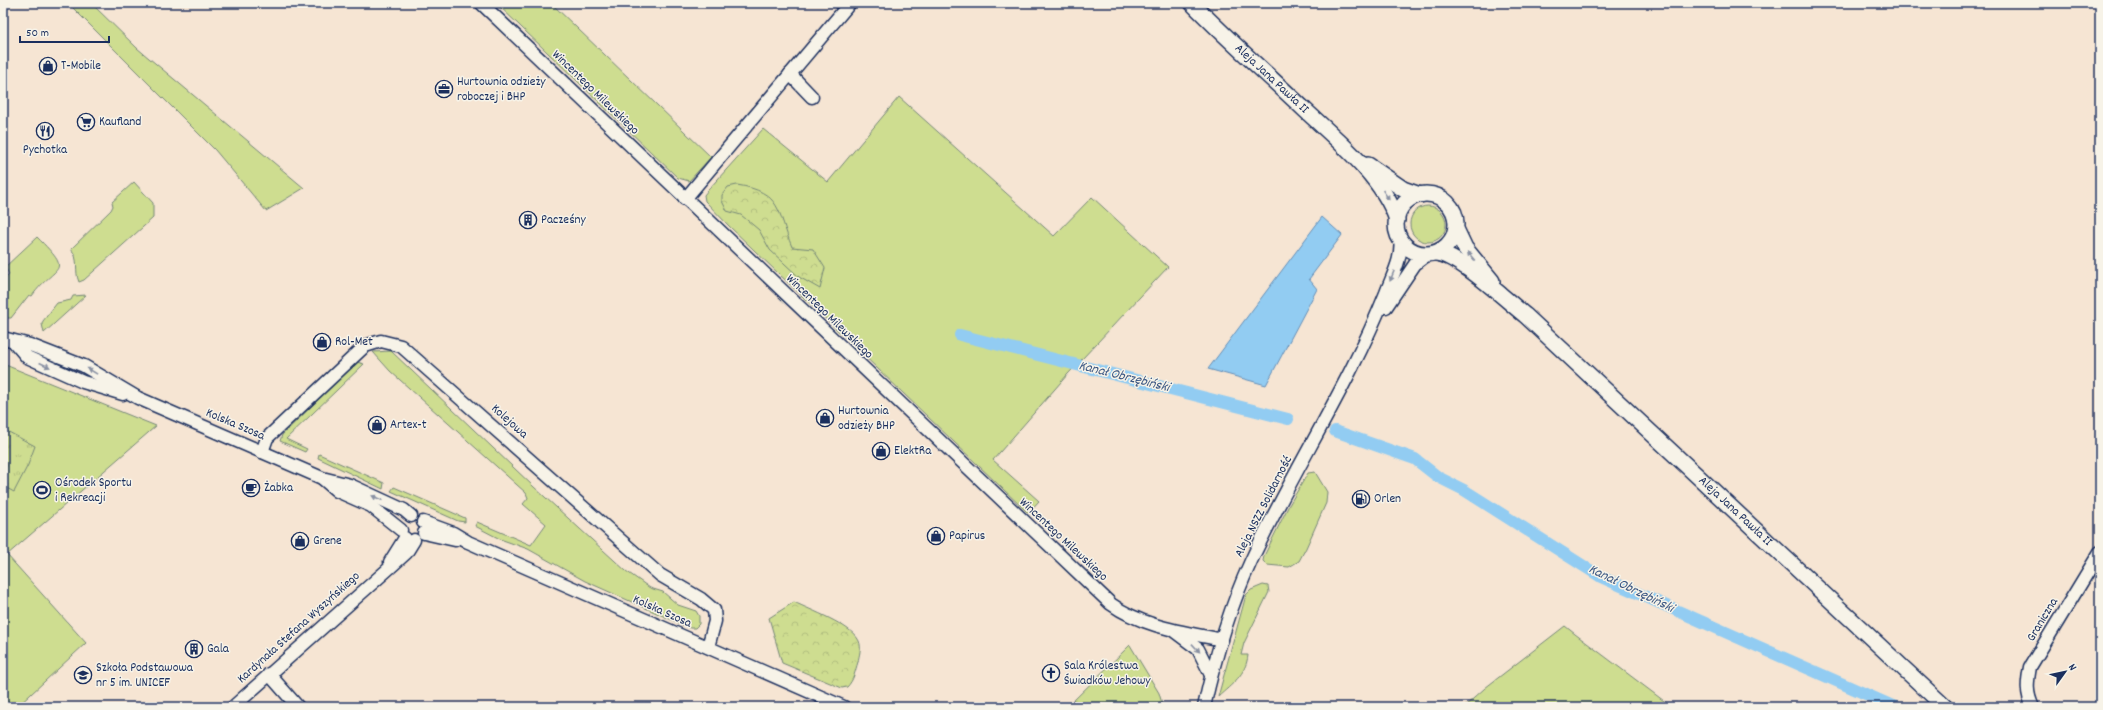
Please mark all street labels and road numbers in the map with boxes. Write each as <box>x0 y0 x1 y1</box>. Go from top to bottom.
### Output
street label: Aleja Jana Pawła II <box>1230 40 1313 118</box>
street label: Wincentego Milewskiego <box>547 46 643 140</box>
street label: Wincentego Milewskiego <box>781 270 877 364</box>
street label: Kolejowa <box>486 400 532 444</box>
street label: Kolska Szosa <box>202 404 268 446</box>
street label: Aleja NSZZ Solidarność <box>1230 453 1298 561</box>
street label: Aleja Jana Pawła II <box>1694 472 1777 551</box>
street label: Wincentego Milewskiego <box>1014 494 1112 586</box>
street label: Kardynała Stefana Wyszyńskiego <box>233 567 365 688</box>
street label: Kolska Szosa <box>629 591 695 634</box>
street label: Graniczna <box>2022 594 2064 646</box>

